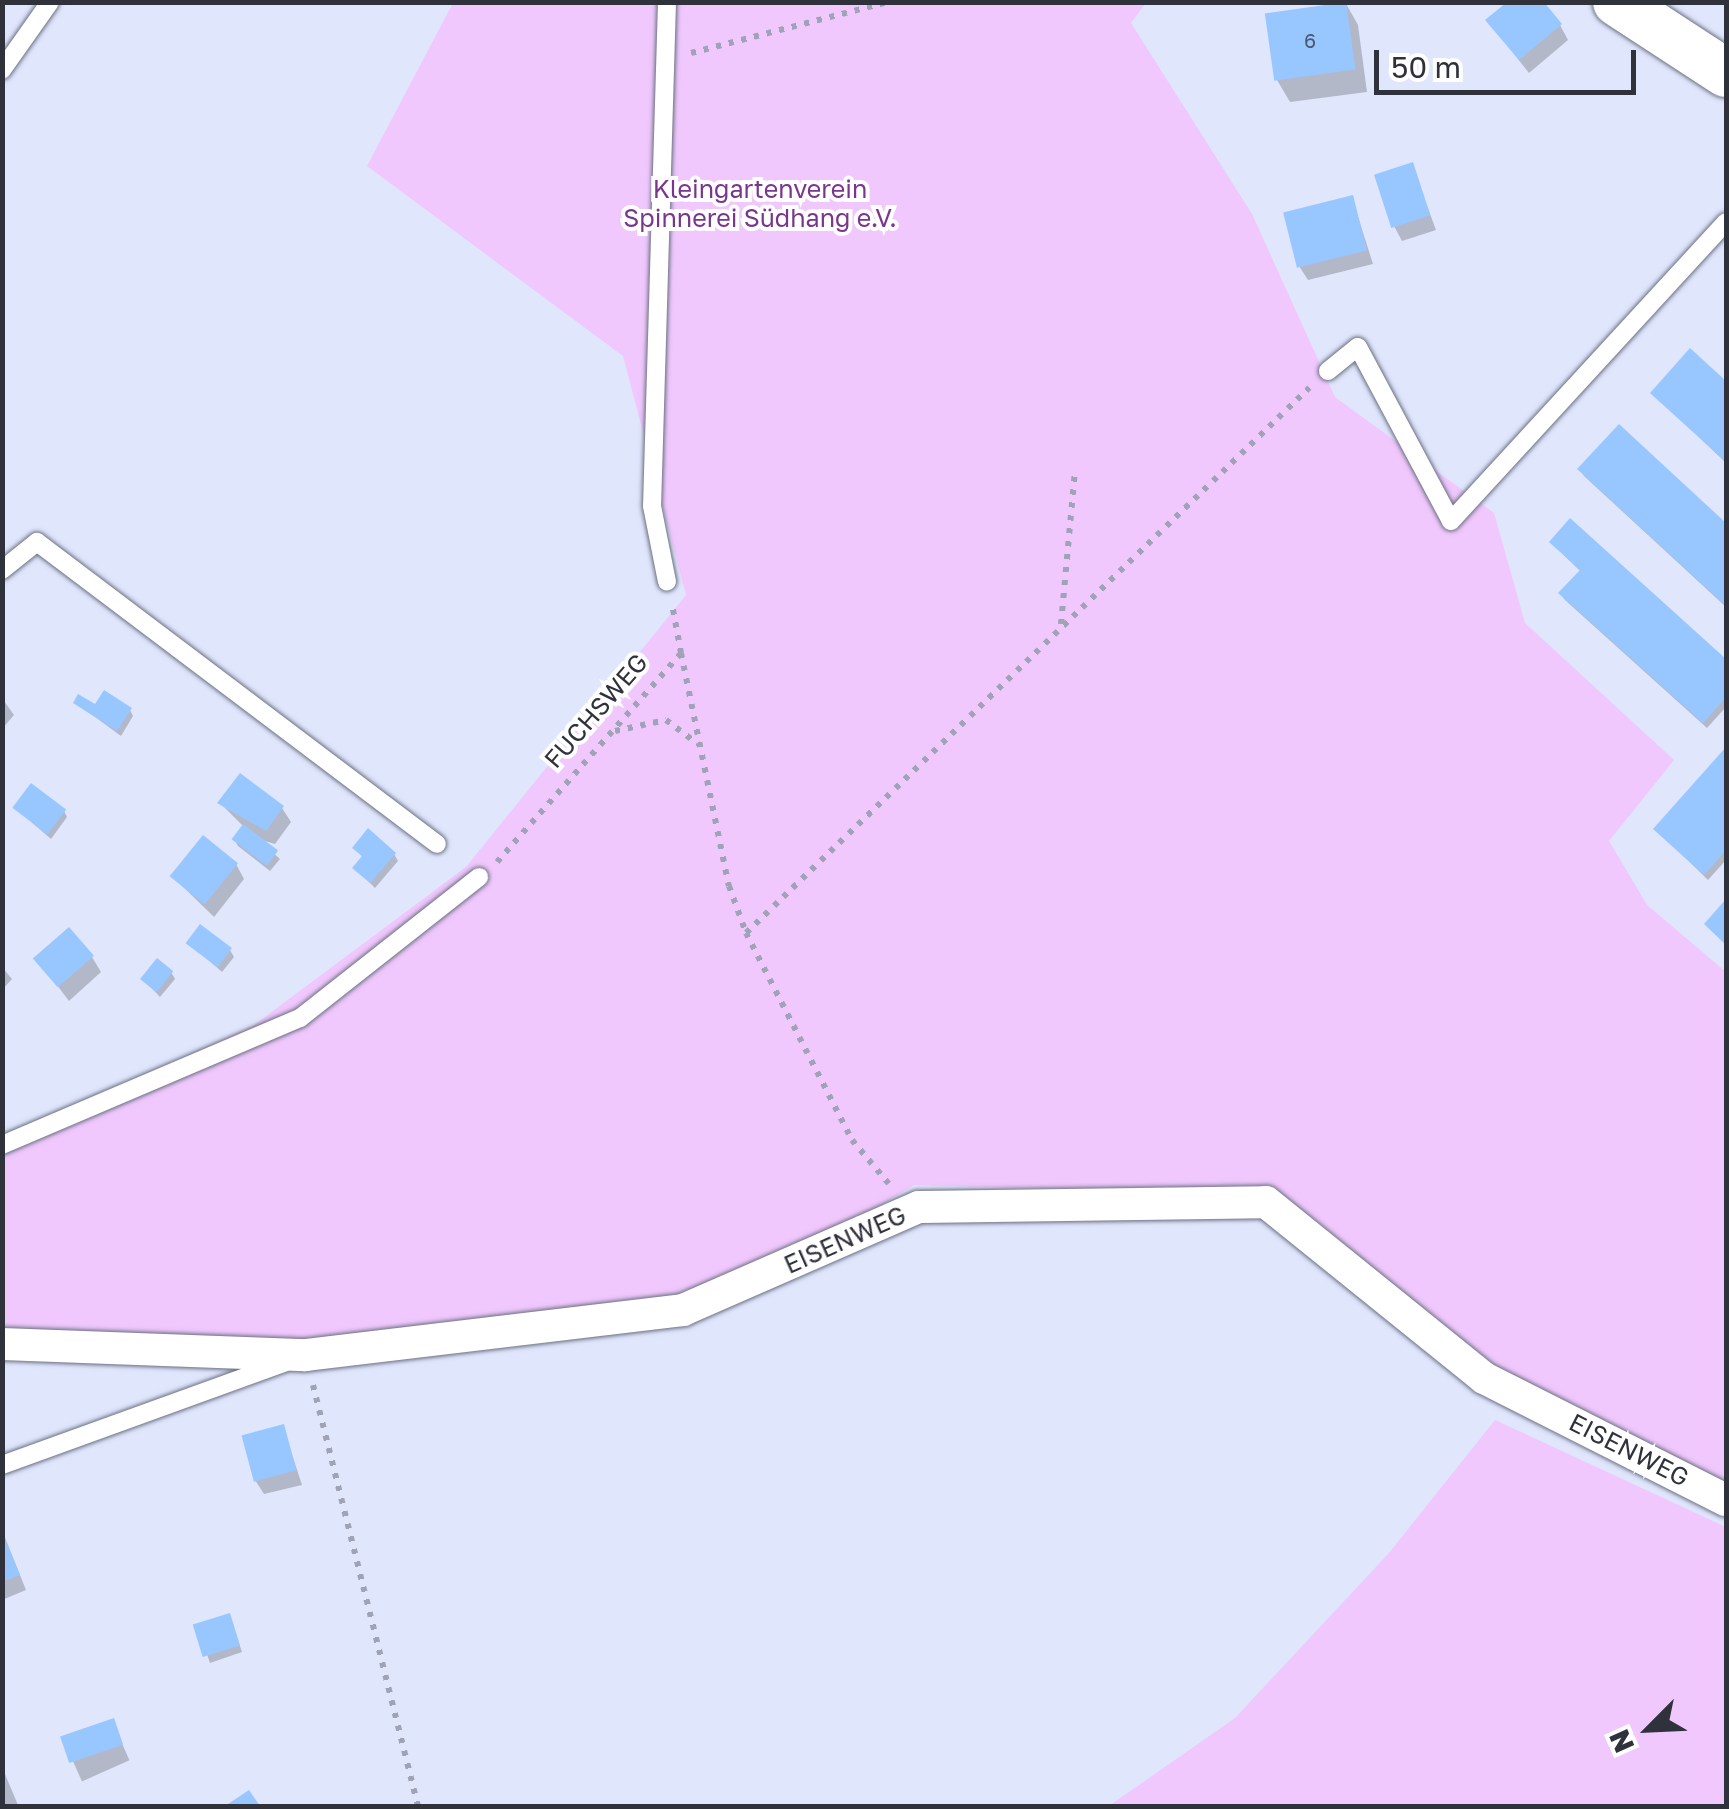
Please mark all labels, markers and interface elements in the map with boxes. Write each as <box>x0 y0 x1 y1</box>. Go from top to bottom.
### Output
house number: 6 <box>1304 28 1316 52</box>
scale bar <box>1379 30 1642 92</box>
text: 50 m <box>1391 49 1461 85</box>
park label: Kleingartenverein Spinnerei Südhang e.V. <box>623 175 897 234</box>
street label: FUCHSWEG <box>538 648 654 774</box>
street label: EISENWEG <box>779 1200 911 1280</box>
street label: EISENWEG <box>1564 1407 1694 1493</box>
north arrow <box>1599 1679 1699 1779</box>
text: N <box>1602 1725 1641 1758</box>

